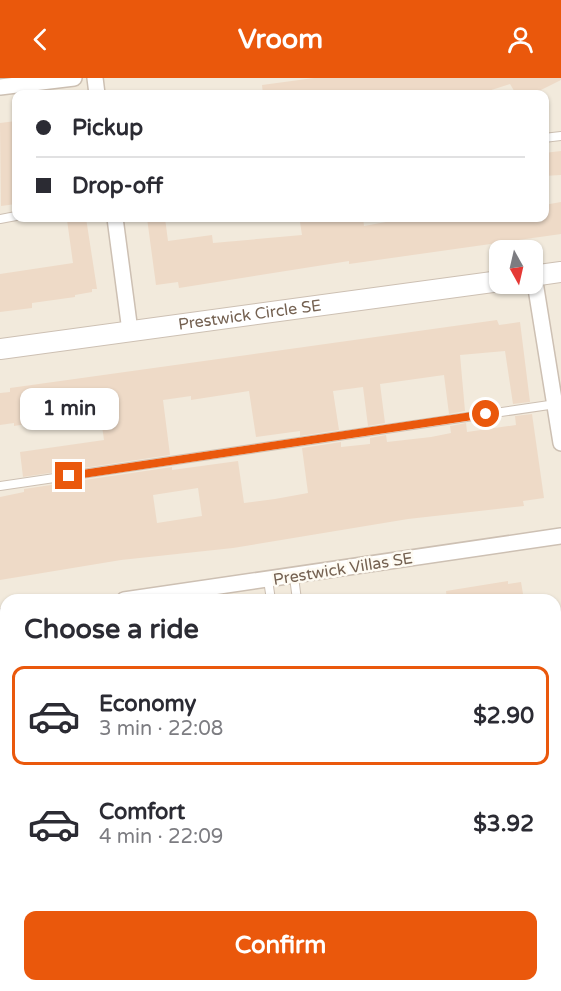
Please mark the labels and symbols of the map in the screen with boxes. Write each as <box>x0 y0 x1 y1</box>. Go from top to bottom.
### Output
north arrow <box>489 240 543 294</box>
street label: Prestwick Circle SE <box>177 295 322 335</box>
callout: 1 min <box>20 389 118 431</box>
route start <box>472 400 499 427</box>
route end <box>55 462 82 489</box>
street label: Prestwick Villas SE <box>272 548 414 590</box>

